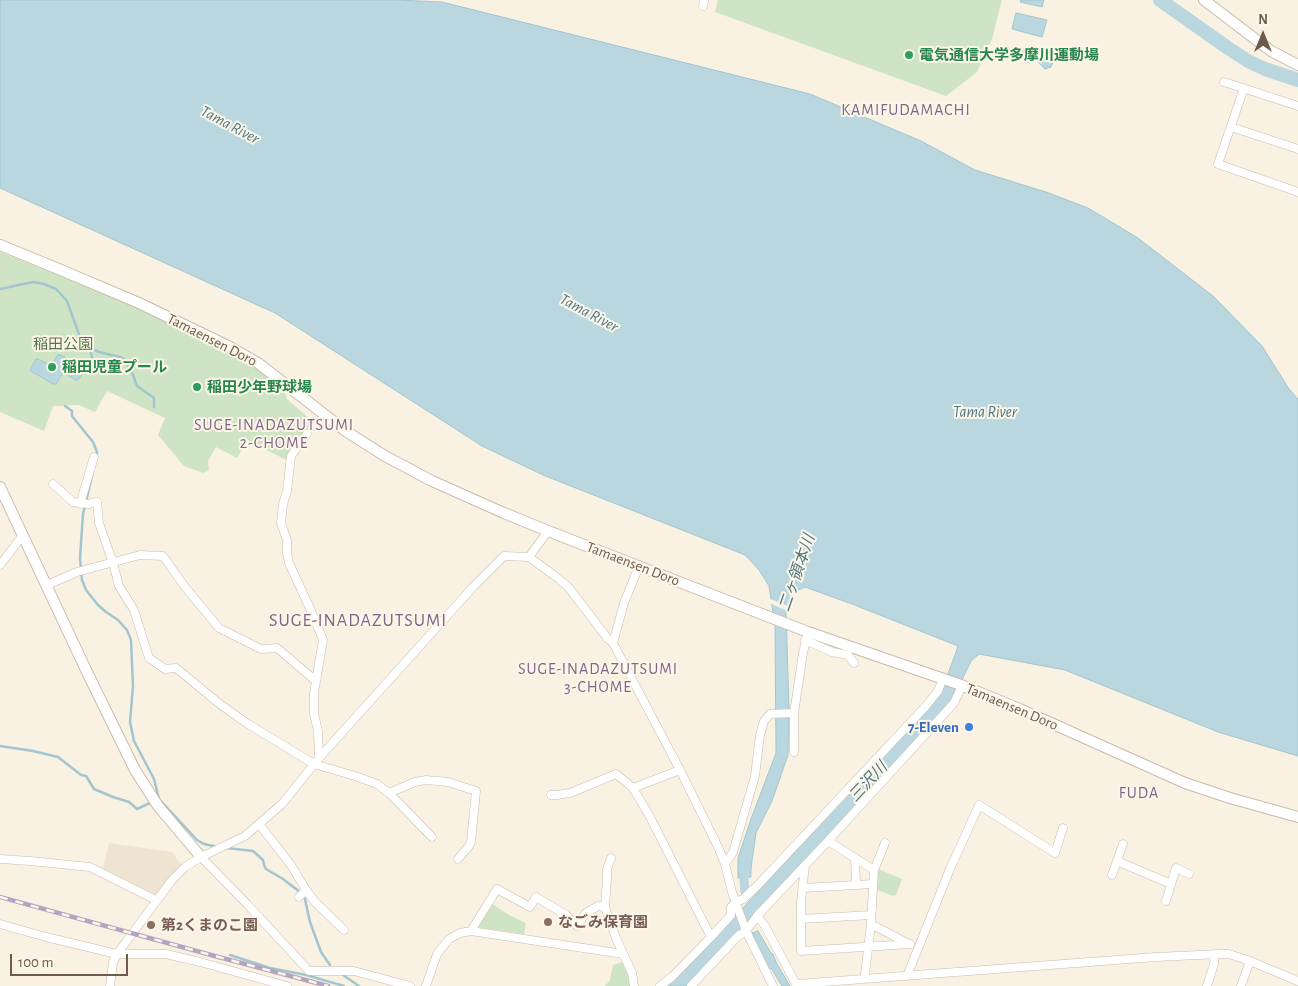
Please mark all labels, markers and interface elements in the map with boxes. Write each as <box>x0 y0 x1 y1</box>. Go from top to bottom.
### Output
north arrow <box>1238 10 1288 60</box>
text: N <box>1258 13 1268 27</box>
place label: 電気通信大学多摩川運動場 <box>919 46 1099 64</box>
marker: 電気通信大学多摩川運動場 <box>903 49 915 61</box>
district label: KAMIFUDAMACHI <box>840 100 972 120</box>
water label: Tama River <box>197 102 263 148</box>
water label: Tama River <box>556 290 622 336</box>
street label: Tamaensen Doro <box>164 310 260 370</box>
park label: 稲田公園 <box>33 335 93 353</box>
place label: 稲田児童プール <box>62 358 167 376</box>
marker: 稲田児童プール <box>46 361 58 373</box>
place label: 稲田少年野球場 <box>207 378 312 396</box>
marker: 稲田少年野球場 <box>191 381 203 393</box>
water label: Tama River <box>953 402 1017 422</box>
district label: SUGE-INADAZUTSUMI 2-CHOME <box>192 415 356 453</box>
water label: 二ヶ領本川 <box>775 532 819 614</box>
street label: Tamaensen Doro <box>584 538 682 590</box>
district label: SUGE-INADAZUTSUMI <box>267 610 449 632</box>
district label: SUGE-INADAZUTSUMI 3-CHOME <box>516 659 680 697</box>
street label: Tamaensen Doro <box>963 679 1061 735</box>
place label: 7-Eleven <box>908 718 959 736</box>
marker: 7-Eleven <box>963 721 975 733</box>
water label: 三沢川 <box>845 758 891 806</box>
district label: FUDA <box>1118 783 1160 803</box>
place label: なごみ保育園 <box>558 913 648 931</box>
place label: 第2くまのこ園 <box>161 916 258 934</box>
marker: なごみ保育園 <box>542 916 554 928</box>
marker: 第2くまのこ園 <box>145 919 157 931</box>
scale bar <box>12 944 130 976</box>
text: 100 m <box>18 955 53 970</box>

